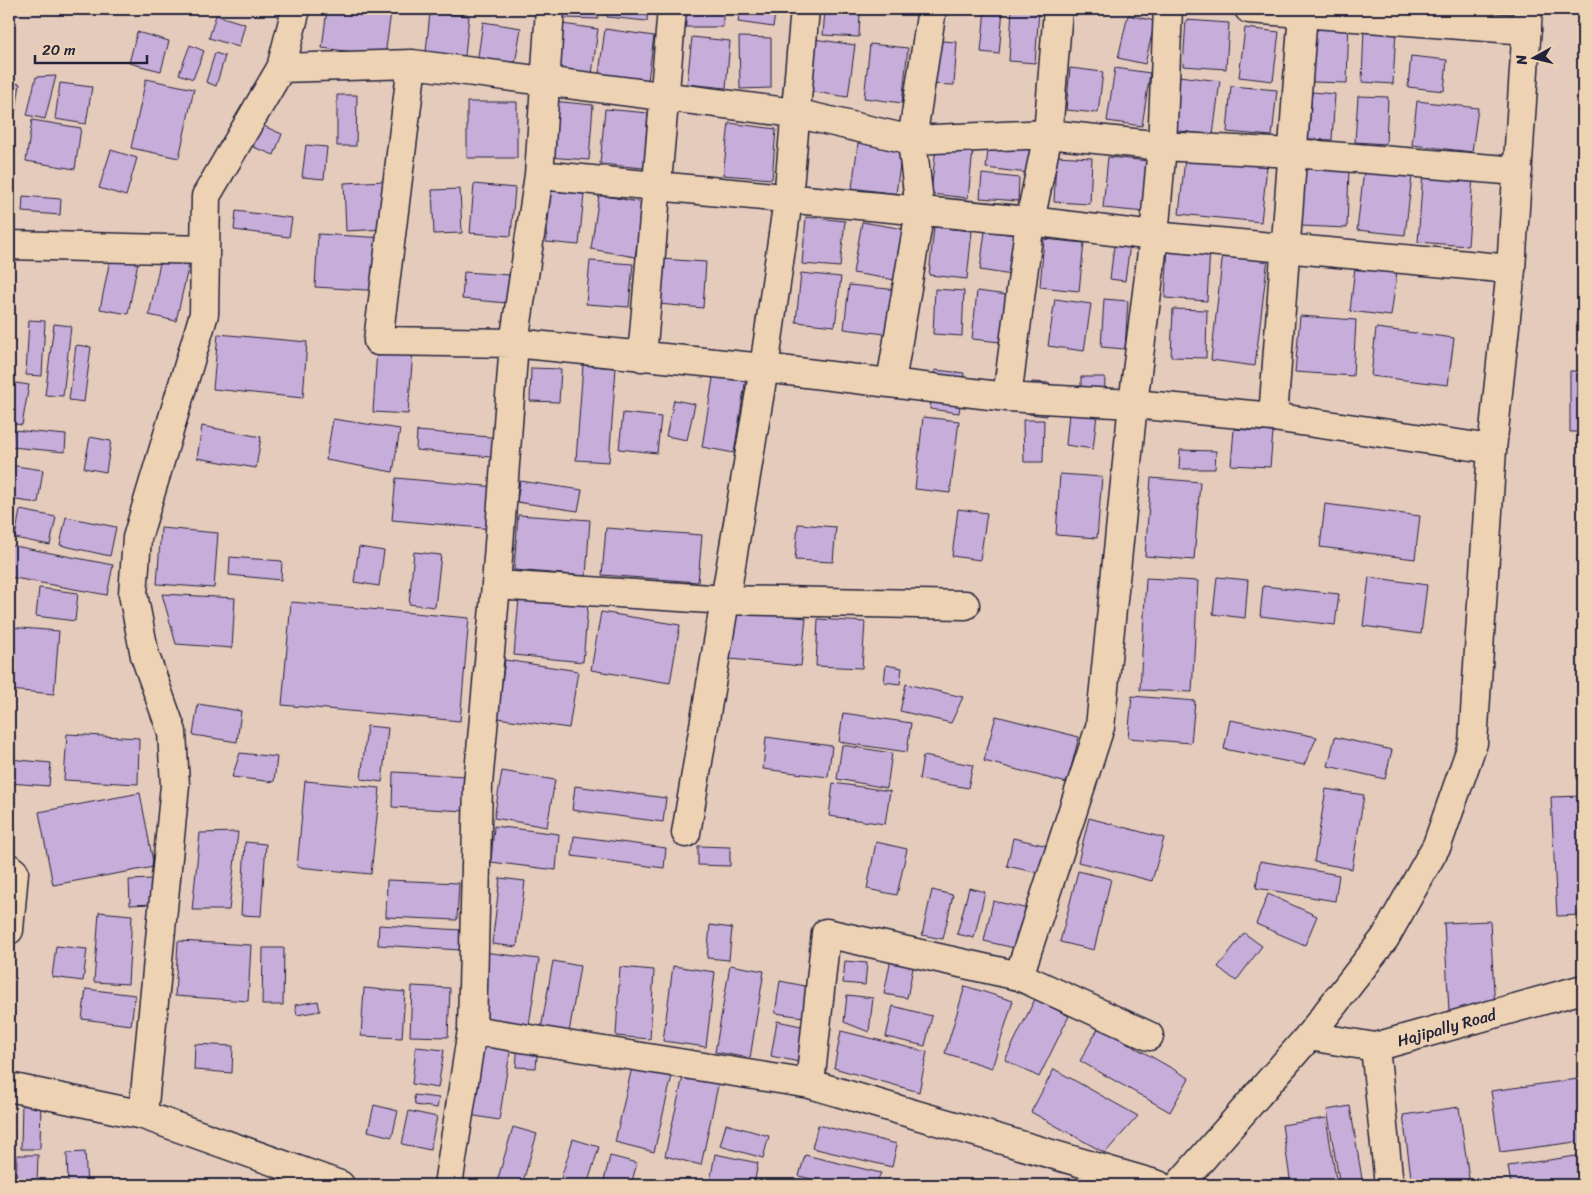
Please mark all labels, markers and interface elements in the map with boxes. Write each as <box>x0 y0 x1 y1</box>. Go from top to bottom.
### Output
scale bar <box>35 32 148 64</box>
north arrow <box>1510 32 1560 82</box>
text: 20 m <box>42 37 76 63</box>
text: N <box>1509 53 1535 67</box>
street label: Hajipally Road <box>1394 1000 1501 1055</box>

